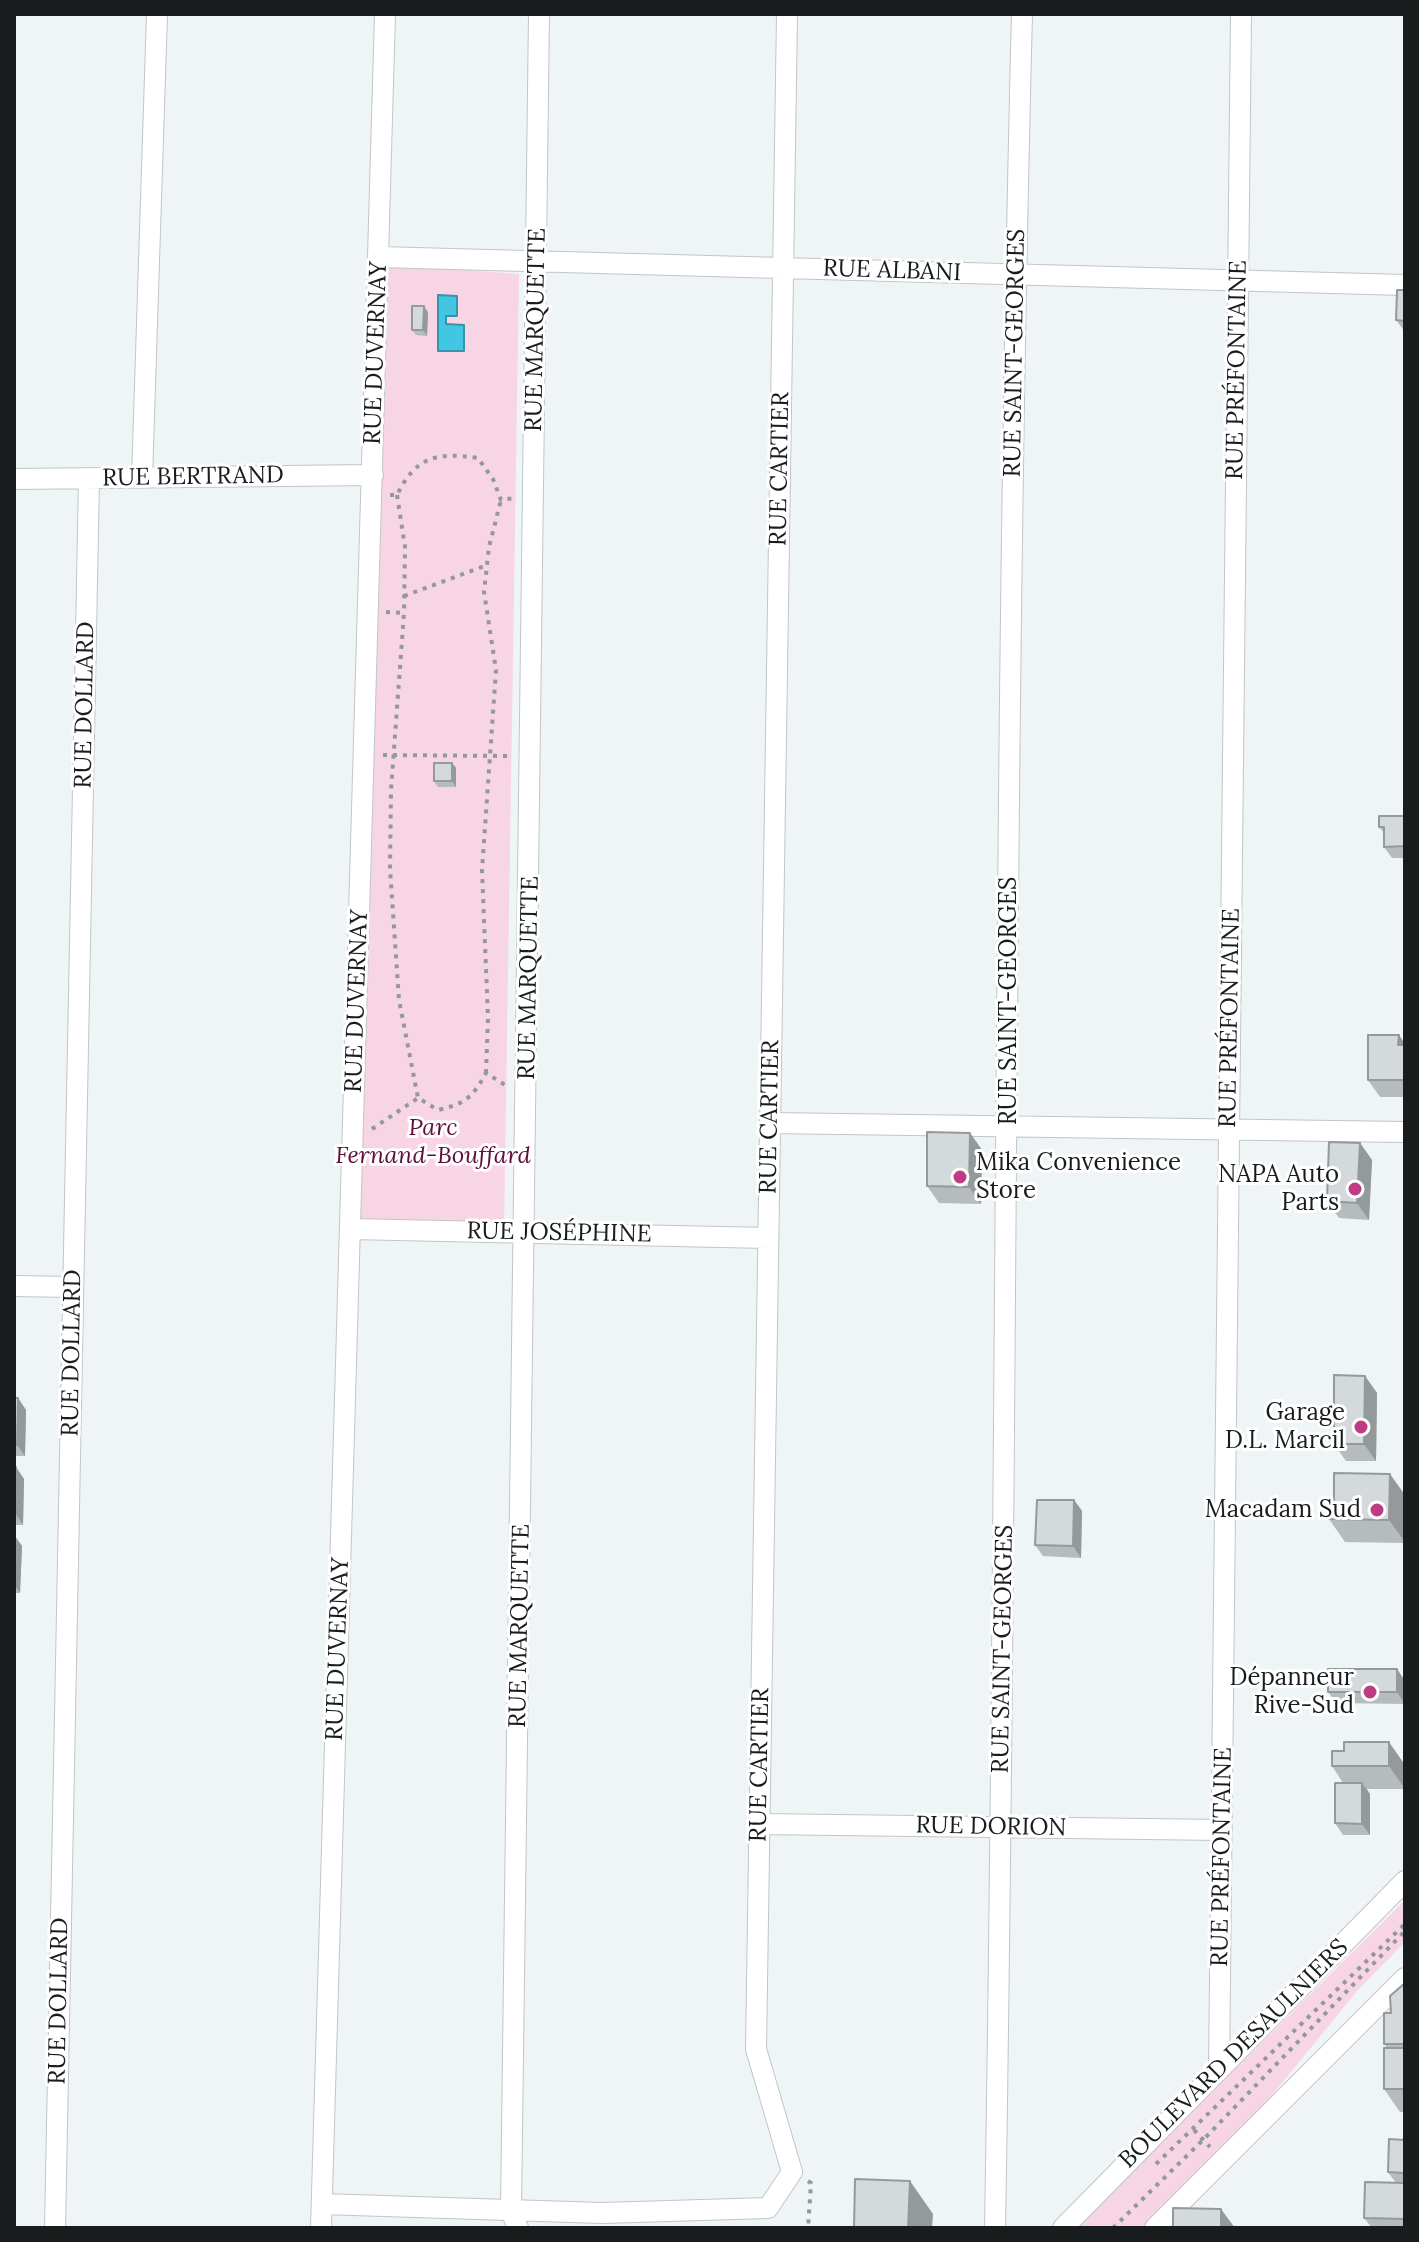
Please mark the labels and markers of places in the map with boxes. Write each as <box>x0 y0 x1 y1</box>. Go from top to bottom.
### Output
place label: Mika Convenience Store <box>976 1149 1181 1205</box>
place label: NAPA Auto Parts <box>1218 1161 1339 1217</box>
marker: Mika Convenience Store <box>951 1168 969 1186</box>
marker: NAPA Auto Parts <box>1346 1180 1364 1198</box>
place label: Garage D.L. Marcil <box>1225 1399 1345 1455</box>
marker: Garage D.L. Marcil <box>1352 1418 1370 1436</box>
place label: Macadam Sud <box>1205 1496 1361 1524</box>
marker: Macadam Sud <box>1368 1501 1386 1519</box>
place label: Dépanneur Rive-Sud <box>1230 1664 1354 1720</box>
marker: Dépanneur Rive-Sud <box>1361 1683 1379 1701</box>

